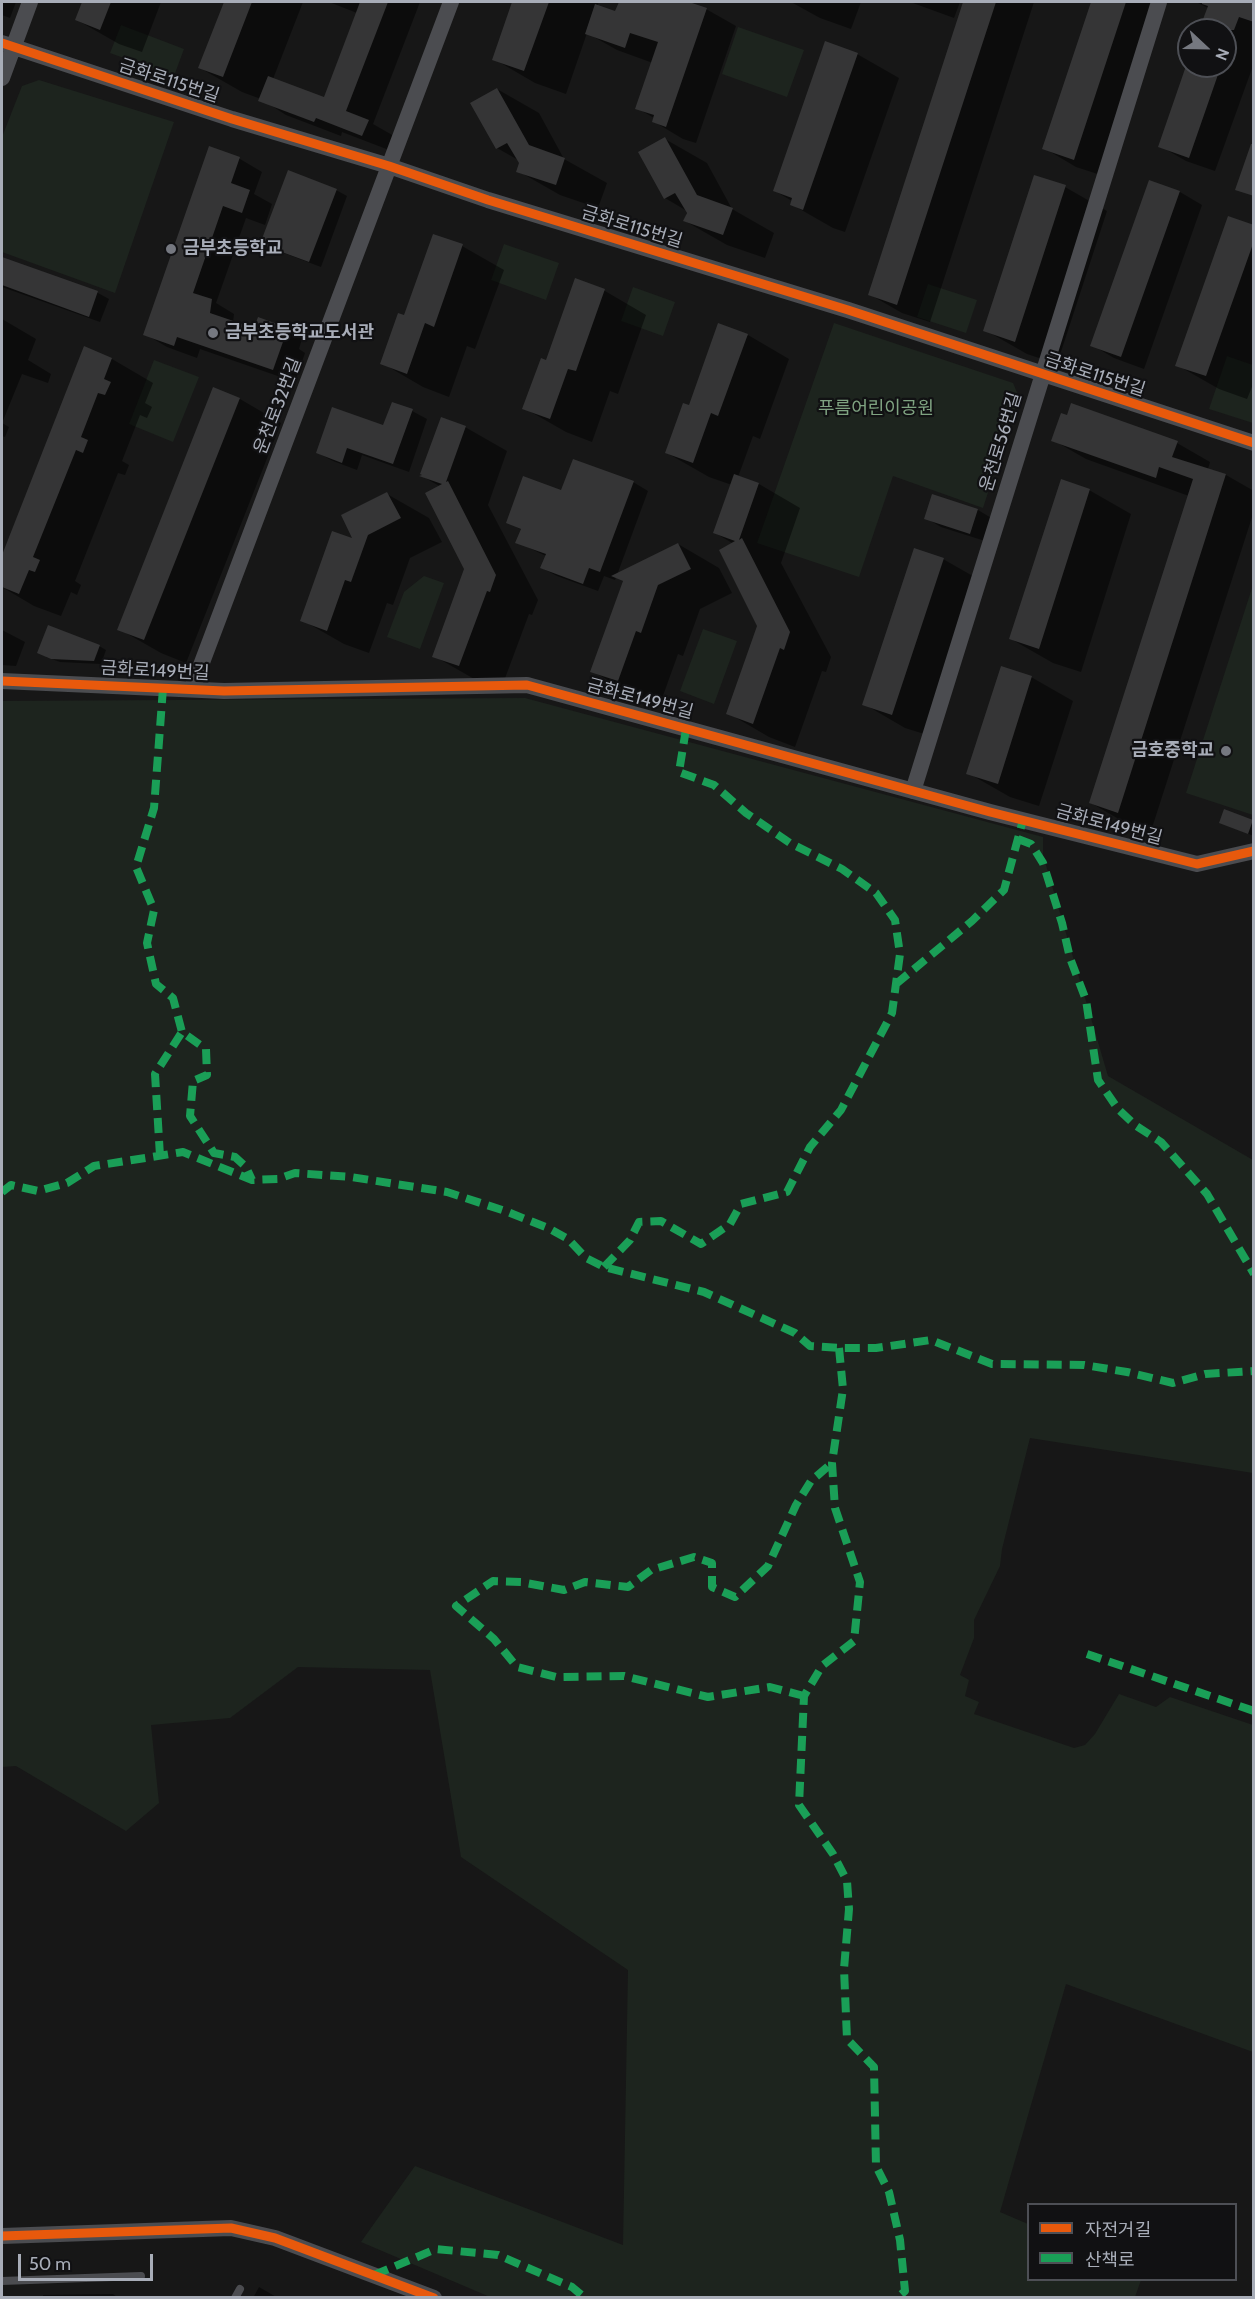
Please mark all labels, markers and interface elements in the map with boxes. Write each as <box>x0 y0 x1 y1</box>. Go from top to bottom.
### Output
north arrow <box>1177 18 1237 78</box>
text: N <box>1211 45 1233 63</box>
street label: 금화로115번길 <box>116 55 222 107</box>
street label: 금화로115번길 <box>579 201 685 253</box>
place label: 금부초등학교 <box>183 238 282 260</box>
marker: 금부초등학교 <box>164 242 178 256</box>
place label: 금부초등학교도서관 <box>225 322 374 344</box>
marker: 금부초등학교도서관 <box>206 326 220 340</box>
street label: 금화로115번길 <box>1042 349 1148 401</box>
street label: 운천로32번길 <box>250 355 306 457</box>
street label: 운천로56번길 <box>976 390 1026 494</box>
park label: 푸름어린이공원 <box>818 398 934 420</box>
street label: 금화로149번길 <box>100 657 210 685</box>
street label: 금화로149번길 <box>584 674 696 724</box>
place label: 금호중학교 <box>1131 740 1214 762</box>
marker: 금호중학교 <box>1219 744 1233 758</box>
street label: 금화로149번길 <box>1053 800 1165 850</box>
legend <box>1027 2203 1237 2281</box>
text: 자전거길 <box>1085 2219 1151 2241</box>
scale bar <box>21 2242 156 2280</box>
text: 산책로 <box>1085 2249 1135 2271</box>
text: 50 m <box>29 2253 71 2275</box>

